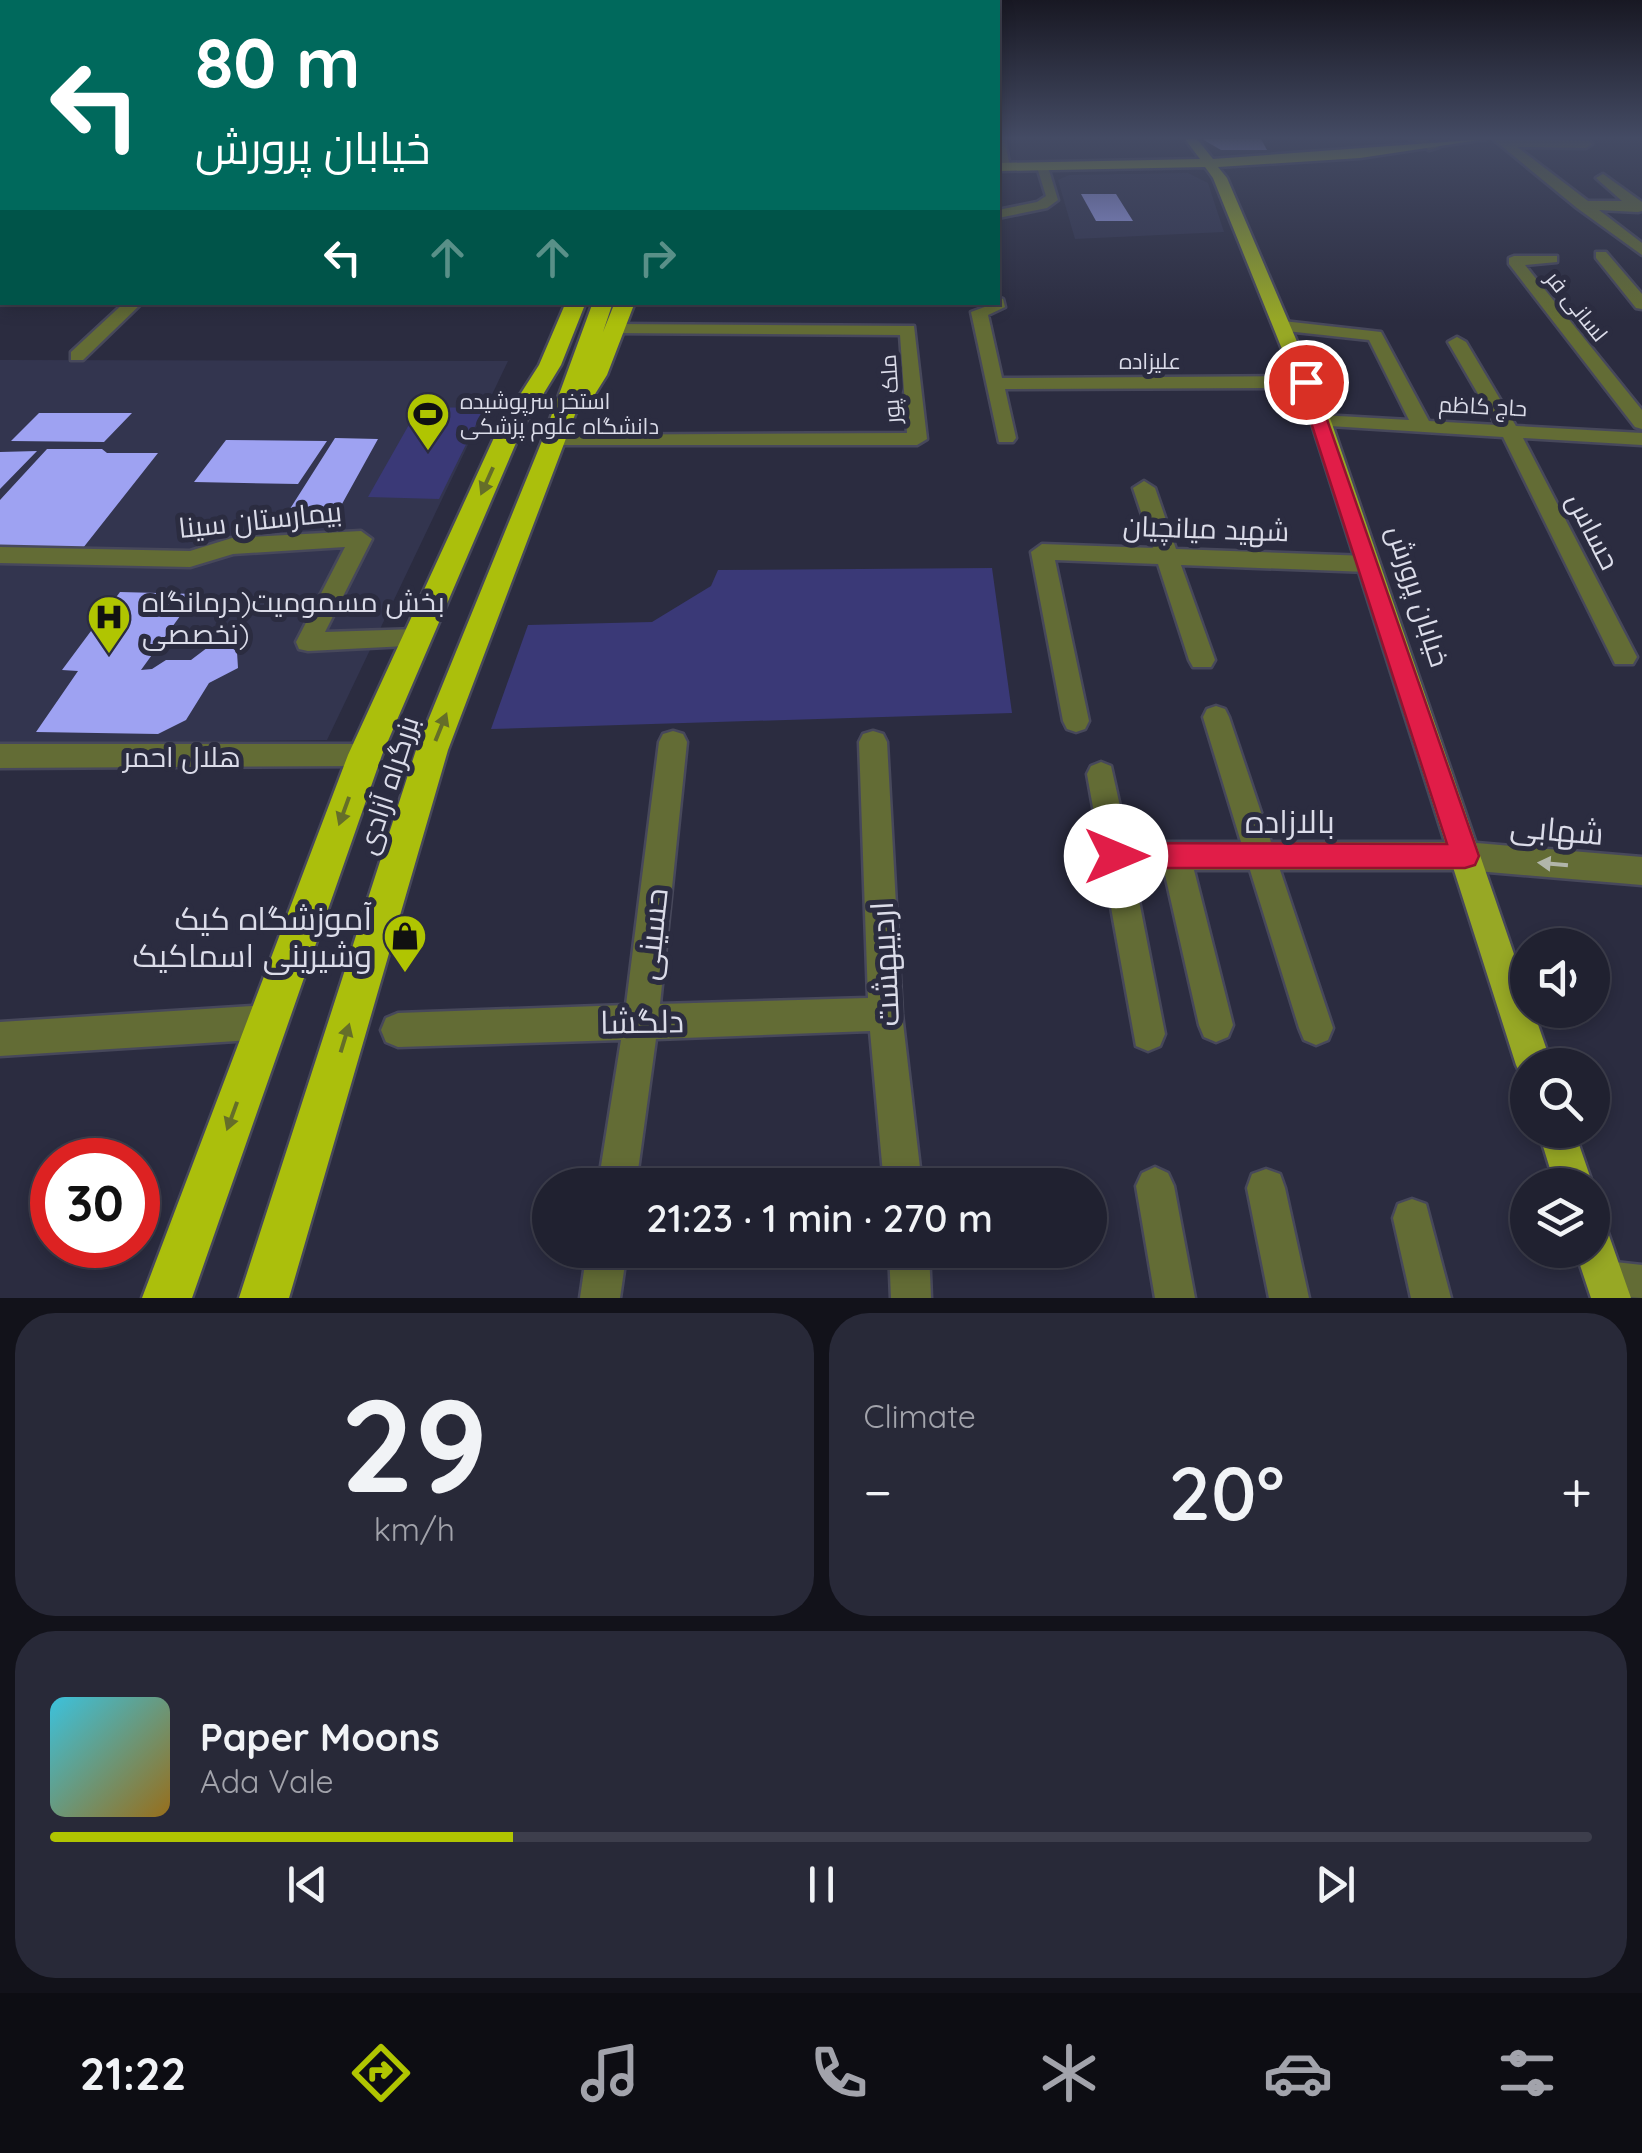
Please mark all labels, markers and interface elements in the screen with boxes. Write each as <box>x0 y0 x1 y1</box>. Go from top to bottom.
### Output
text: 80 m <box>195 18 360 106</box>
icon: left <box>30 40 160 170</box>
text: خیابان پرورش <box>195 119 430 175</box>
icon: left <box>315 230 370 285</box>
icon: ahead <box>420 230 475 285</box>
icon: ahead <box>525 230 580 285</box>
icon: right <box>630 230 685 285</box>
street label: لسانی فر <box>1539 263 1614 347</box>
pin <box>1264 340 1349 425</box>
street label: علیزاده <box>1119 347 1181 375</box>
street label: ملک پور <box>874 353 908 427</box>
icon: arrive <box>1279 355 1334 410</box>
place label: استخر سرپوشیده دانشگاه علوم پزشکی <box>460 387 659 442</box>
street label: حاج کاظم <box>1438 390 1528 424</box>
sports icon: استخر سرپوشیده دانشگاه علوم پزشکی <box>405 391 451 452</box>
one-way arrow <box>479 466 495 496</box>
street label: حساس <box>1560 487 1628 575</box>
street label: بیمارستان سینا <box>177 493 343 545</box>
street label: شهید میانچیان <box>1122 508 1290 550</box>
street label: خیابان پرورش <box>1378 521 1458 672</box>
place label: بخش مسمومیت(درمانگاه تخصصی) <box>142 584 445 651</box>
hospital icon: بخش مسمومیت(درمانگاه تخصصی) <box>86 594 132 655</box>
street label: بزرگراه آزادی <box>348 712 426 858</box>
one-way arrow <box>433 712 449 742</box>
street label: هلال احمر <box>121 739 241 774</box>
one-way arrow <box>336 797 351 827</box>
street label: بالازاده <box>1245 801 1335 841</box>
position arrow <box>1064 804 1168 908</box>
street label: شهابی <box>1509 805 1605 853</box>
one-way arrow <box>1537 855 1569 871</box>
street label: حسینی <box>626 886 676 982</box>
place label: آموزشگاه کیک وشیرینی اسماکیک <box>132 898 372 975</box>
street label: اردیبهشت <box>861 900 907 1028</box>
shop icon: آموزشگاه کیک وشیرینی اسماکیک <box>382 913 428 974</box>
map controls <box>1510 928 1610 1268</box>
button: sound <box>1510 928 1610 1028</box>
street label: دلگشا <box>600 1000 684 1042</box>
one-way arrow <box>338 1022 353 1053</box>
button: search <box>1510 1048 1610 1148</box>
one-way arrow <box>224 1102 239 1132</box>
speed limit sign: 30 <box>30 1138 160 1268</box>
button: layers <box>1510 1168 1610 1268</box>
text: 21:23 · 1 min · 270 m <box>646 1194 993 1242</box>
text: 29 <box>340 1362 488 1525</box>
text: Climate <box>864 1396 976 1436</box>
text: 20° <box>1169 1445 1284 1539</box>
text: − <box>864 1457 892 1526</box>
text: + <box>1561 1457 1592 1526</box>
text: km/h <box>374 1509 455 1549</box>
text: Paper Moons <box>200 1713 440 1761</box>
text: Ada Vale <box>200 1761 334 1801</box>
icon: previous <box>280 1857 335 1912</box>
icon: pause <box>794 1857 849 1912</box>
icon: next <box>1308 1857 1363 1912</box>
icon: directions <box>346 2038 416 2108</box>
icon: music <box>575 2038 645 2108</box>
icon: phone <box>804 2038 874 2108</box>
icon: climate <box>1034 2038 1104 2108</box>
icon: car <box>1263 2038 1333 2108</box>
icon: filters <box>1492 2038 1562 2108</box>
text: 21:22 <box>80 2045 186 2101</box>

